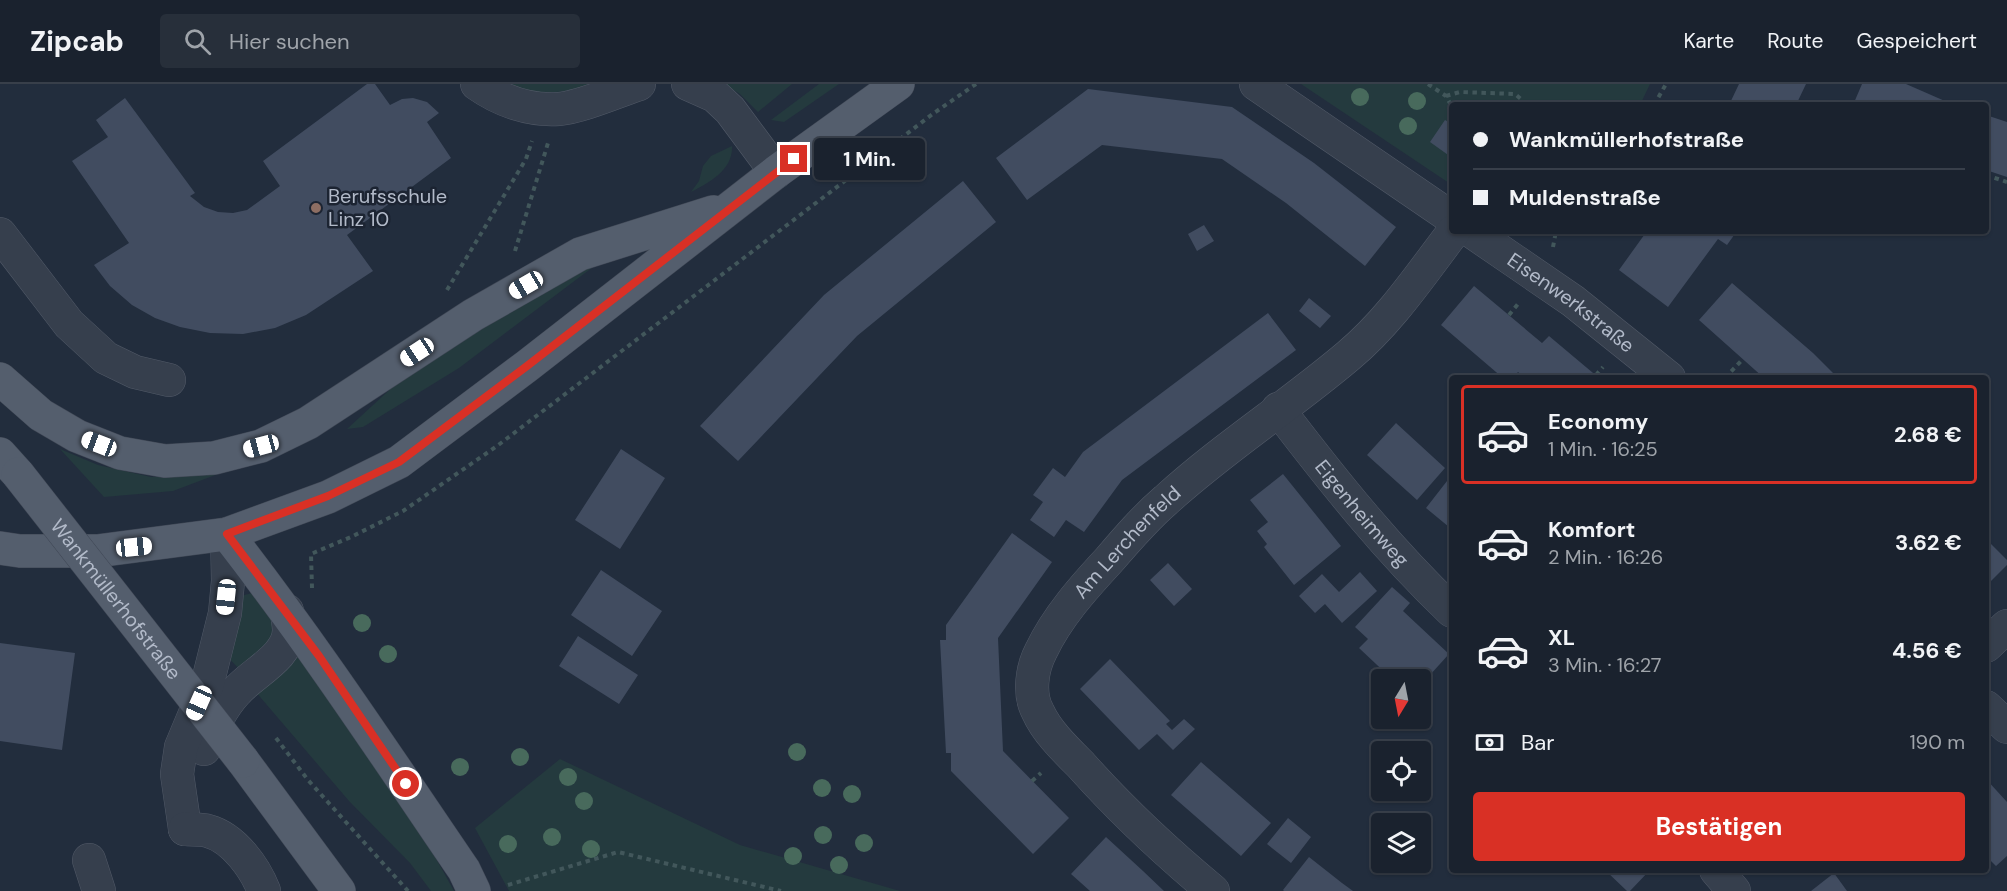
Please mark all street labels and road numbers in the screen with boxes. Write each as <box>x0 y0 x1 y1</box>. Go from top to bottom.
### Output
street label: Eisenwerkstraße <box>1502 247 1640 358</box>
street label: Eigenheimweg <box>1309 454 1415 572</box>
street label: Am Lerchenfeld <box>1068 480 1186 604</box>
street label: Wankmüllerhofstraße <box>45 513 187 685</box>

